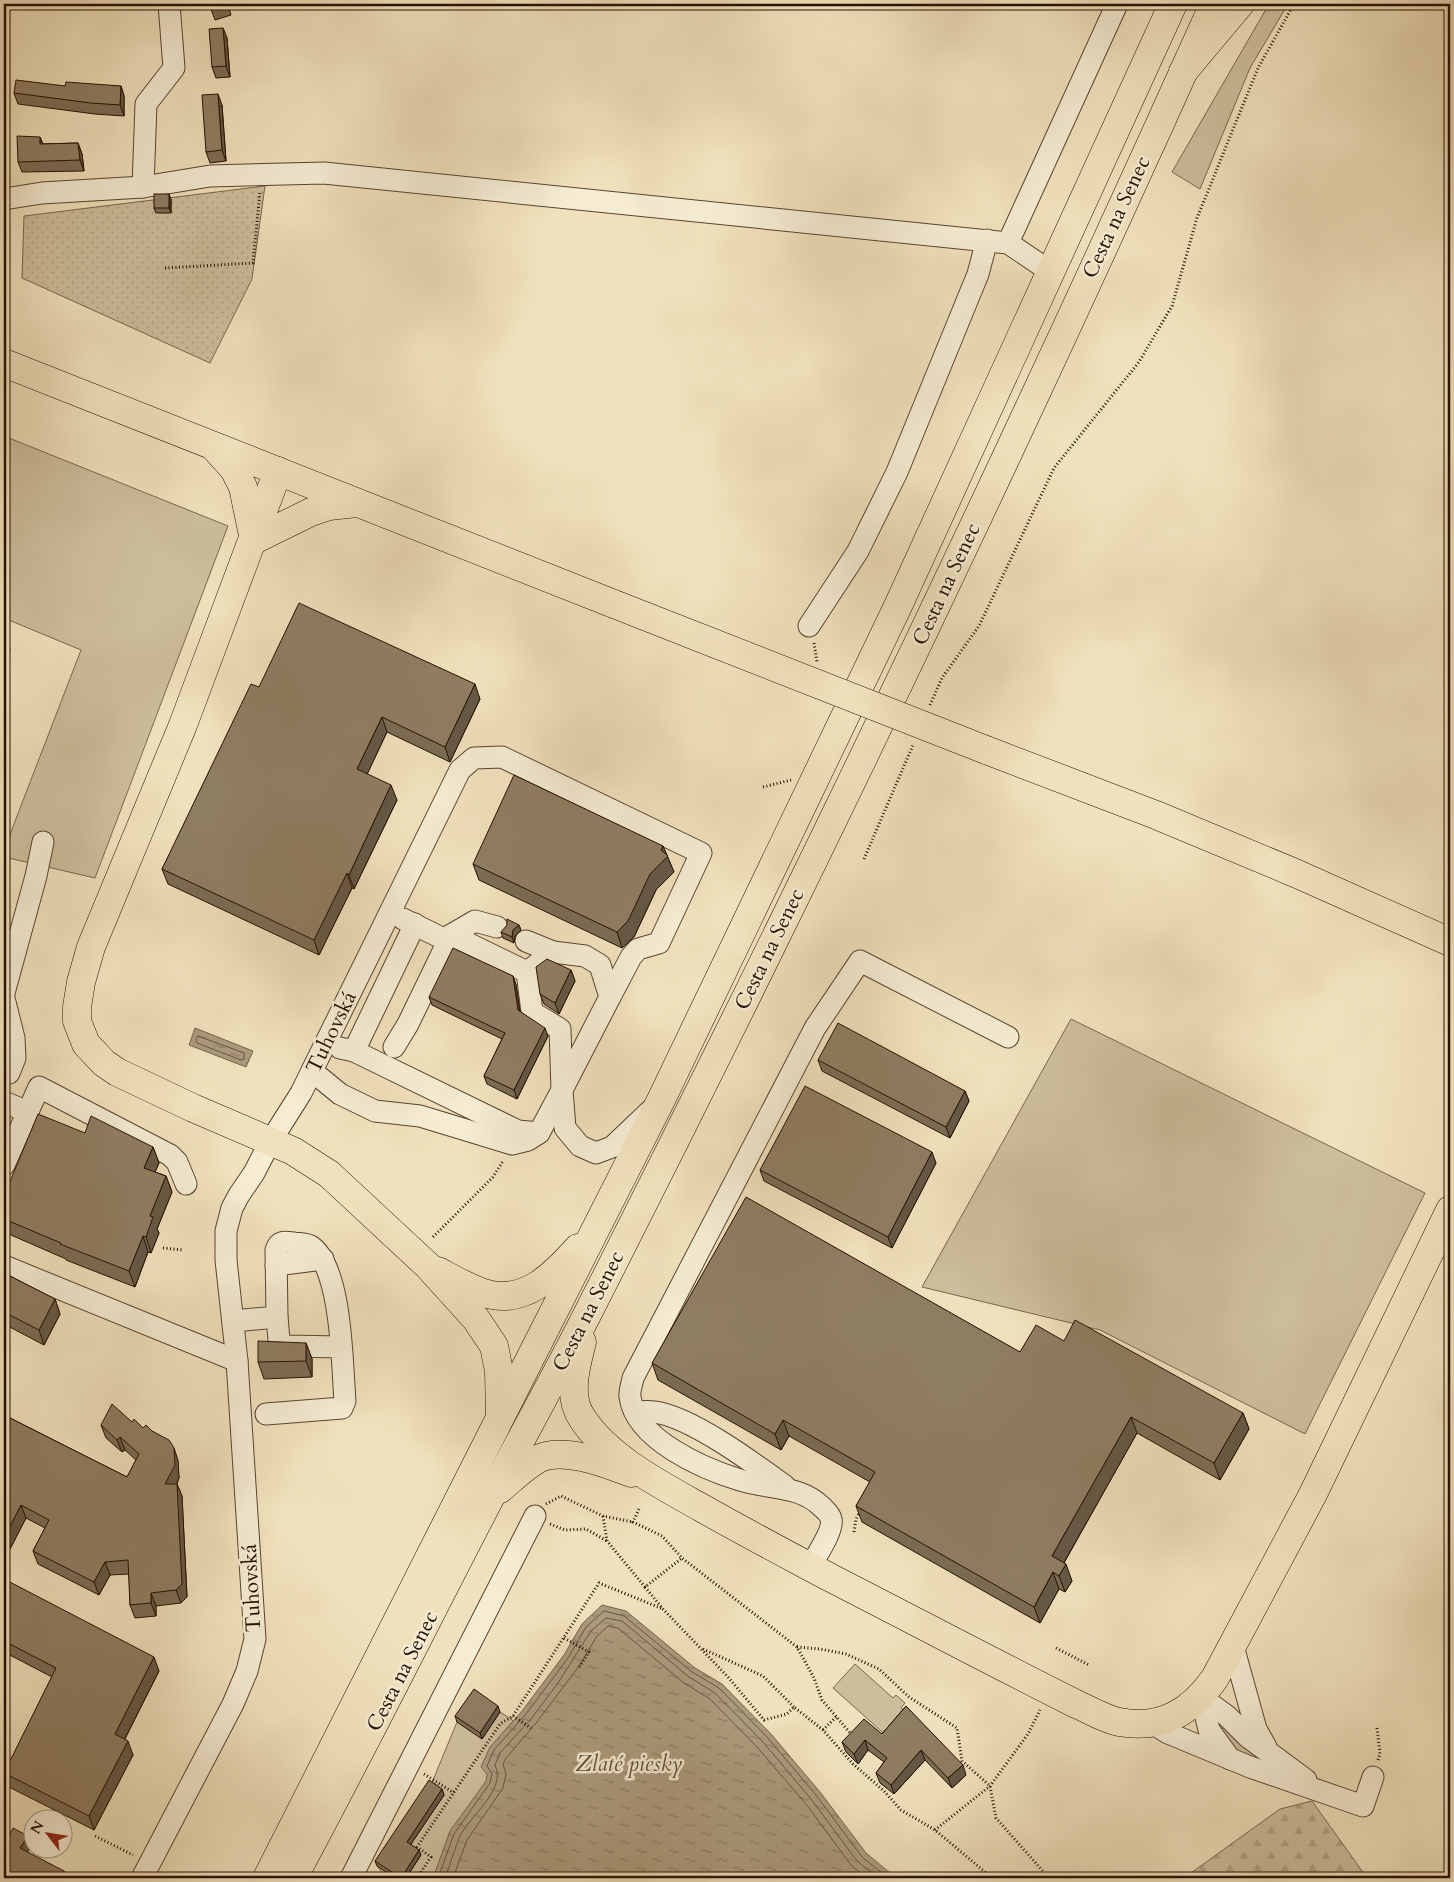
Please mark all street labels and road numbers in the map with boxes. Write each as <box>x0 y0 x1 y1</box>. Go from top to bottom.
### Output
street label: Cesta na Senec <box>1075 151 1157 283</box>
street label: Cesta na Senec <box>905 518 987 650</box>
street label: Cesta na Senec <box>728 884 811 1015</box>
street label: Tuhovská <box>299 986 364 1078</box>
street label: Cesta na Senec <box>546 1246 631 1376</box>
street label: Tuhovská <box>235 1543 268 1633</box>
street label: Cesta na Senec <box>360 1606 445 1736</box>

